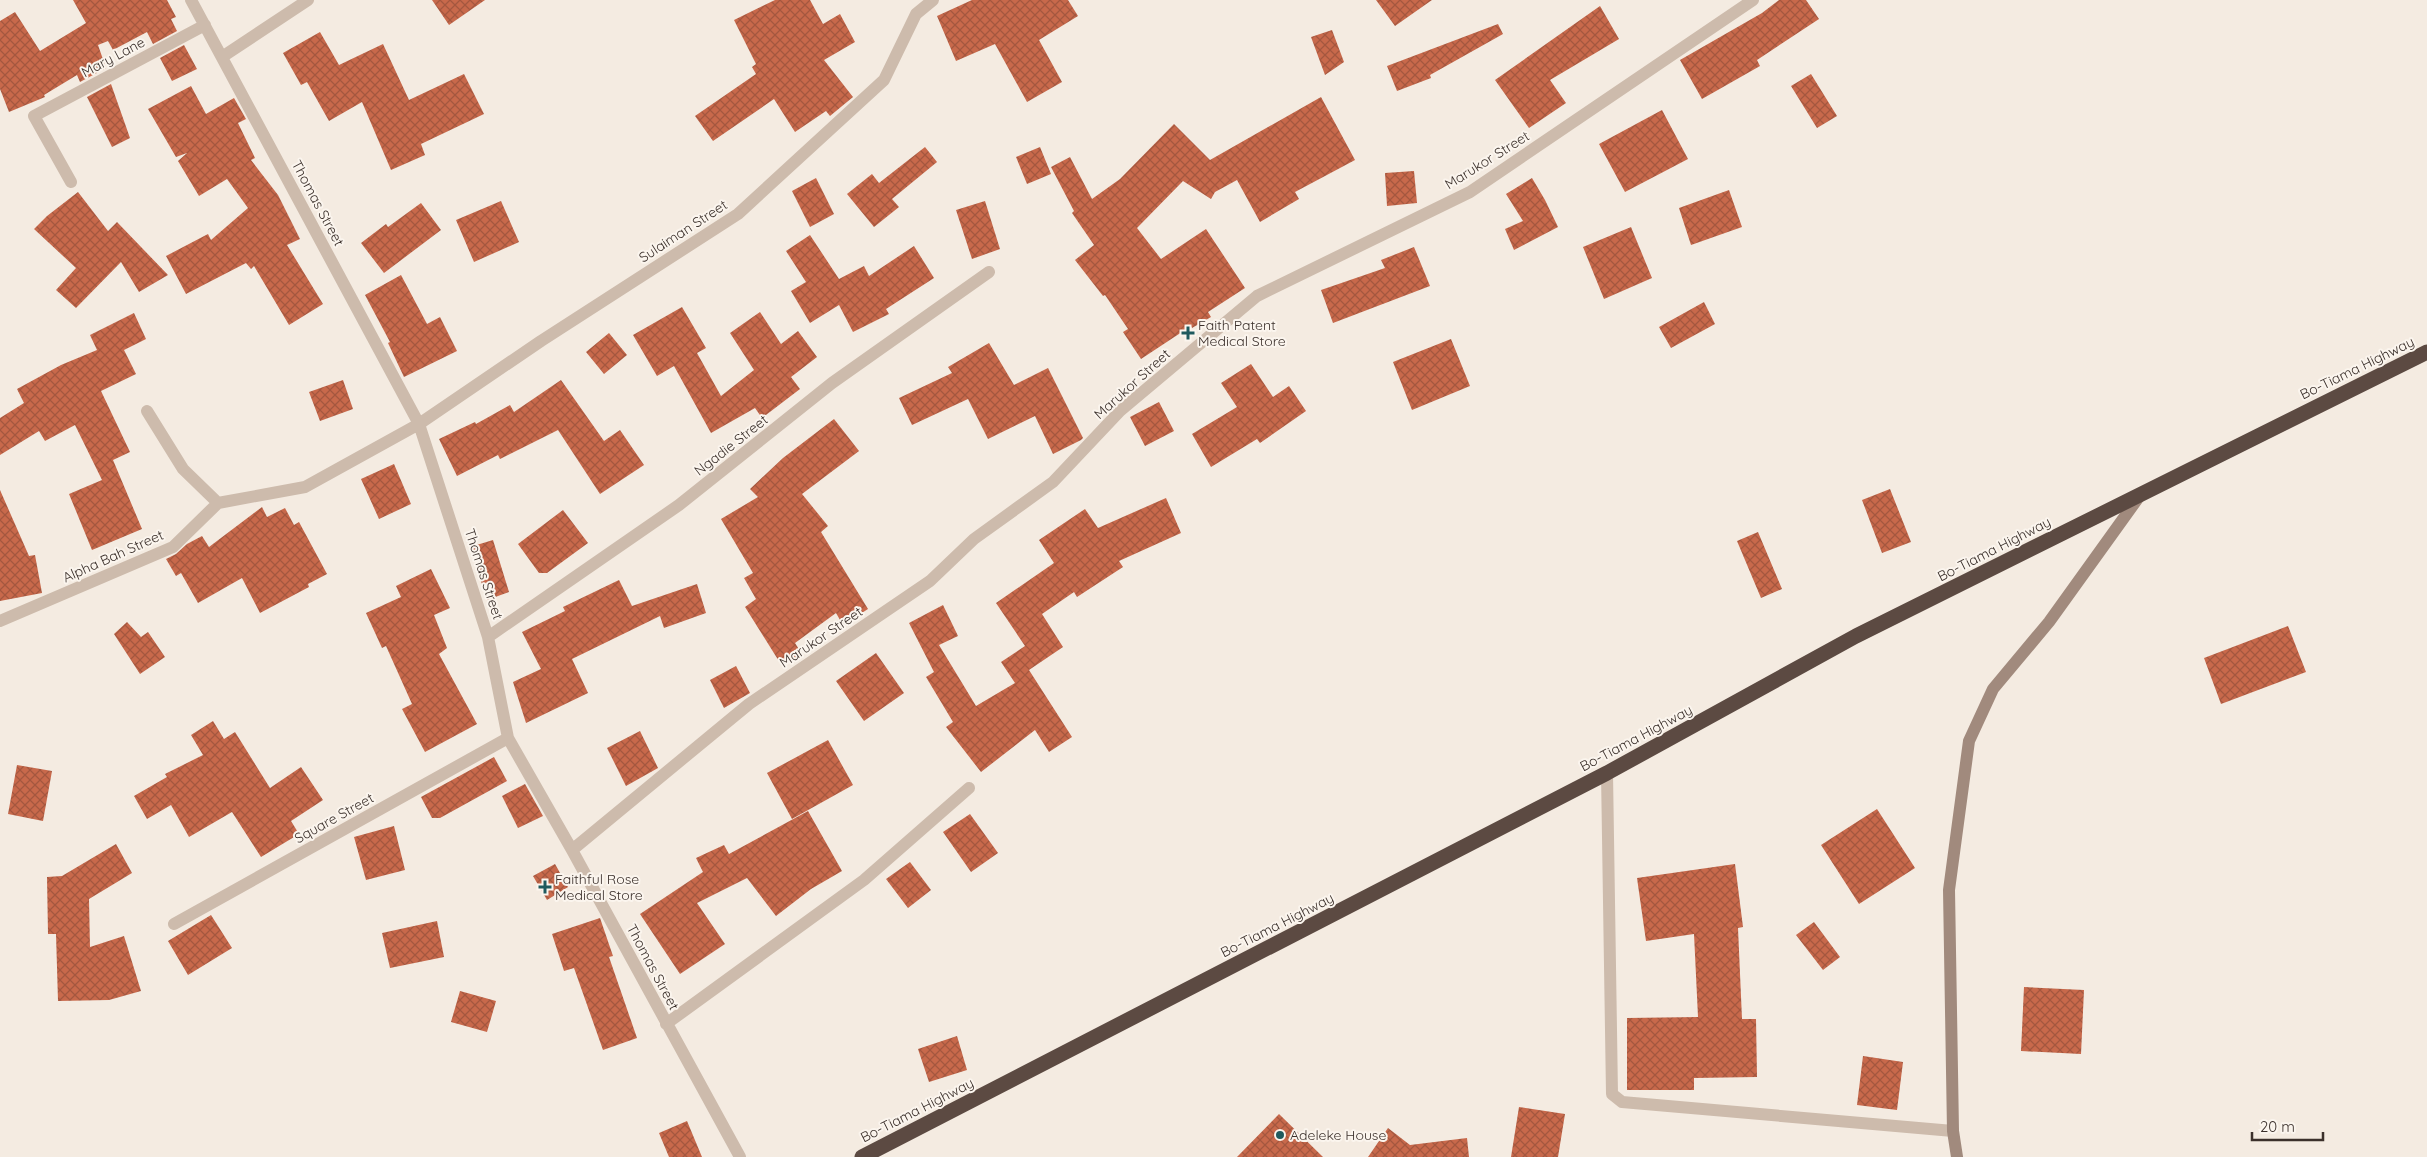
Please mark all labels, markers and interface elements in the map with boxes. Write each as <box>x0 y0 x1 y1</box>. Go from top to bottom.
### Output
street label: Mary Lane <box>78 33 148 81</box>
street label: Marukor Street <box>1441 127 1533 193</box>
street label: Thomas Street <box>288 157 348 249</box>
street label: Sulaiman Street <box>635 196 731 266</box>
place label: Faith Patent Medical Store <box>1198 316 1286 350</box>
marker: Faith Patent Medical Store <box>1182 327 1194 339</box>
street label: Bo-Tiama Highway <box>2297 333 2417 403</box>
street label: Marukor Street <box>1090 345 1174 423</box>
street label: Ngadie Street <box>690 410 772 479</box>
street label: Bo-Tiama Highway <box>1934 513 2054 585</box>
street label: Alpha Bah Street <box>60 526 167 586</box>
street label: Thomas Street <box>461 526 507 622</box>
street label: Marukor Street <box>776 602 866 671</box>
street label: Bo-Tiama Highway <box>1577 701 1695 775</box>
street label: Square Street <box>291 789 377 847</box>
place label: Faithful Rose Medical Store <box>555 870 643 904</box>
marker: Faithful Rose Medical Store <box>539 881 551 893</box>
street label: Bo-Tiama Highway <box>1217 889 1337 961</box>
street label: Thomas Street <box>623 921 683 1013</box>
street label: Bo-Tiama Highway <box>857 1074 977 1146</box>
scale bar <box>2252 1110 2323 1142</box>
text: 20 m <box>2260 1117 2295 1136</box>
place label: Adeleke House <box>1290 1126 1386 1144</box>
marker: Adeleke House <box>1274 1129 1286 1141</box>

